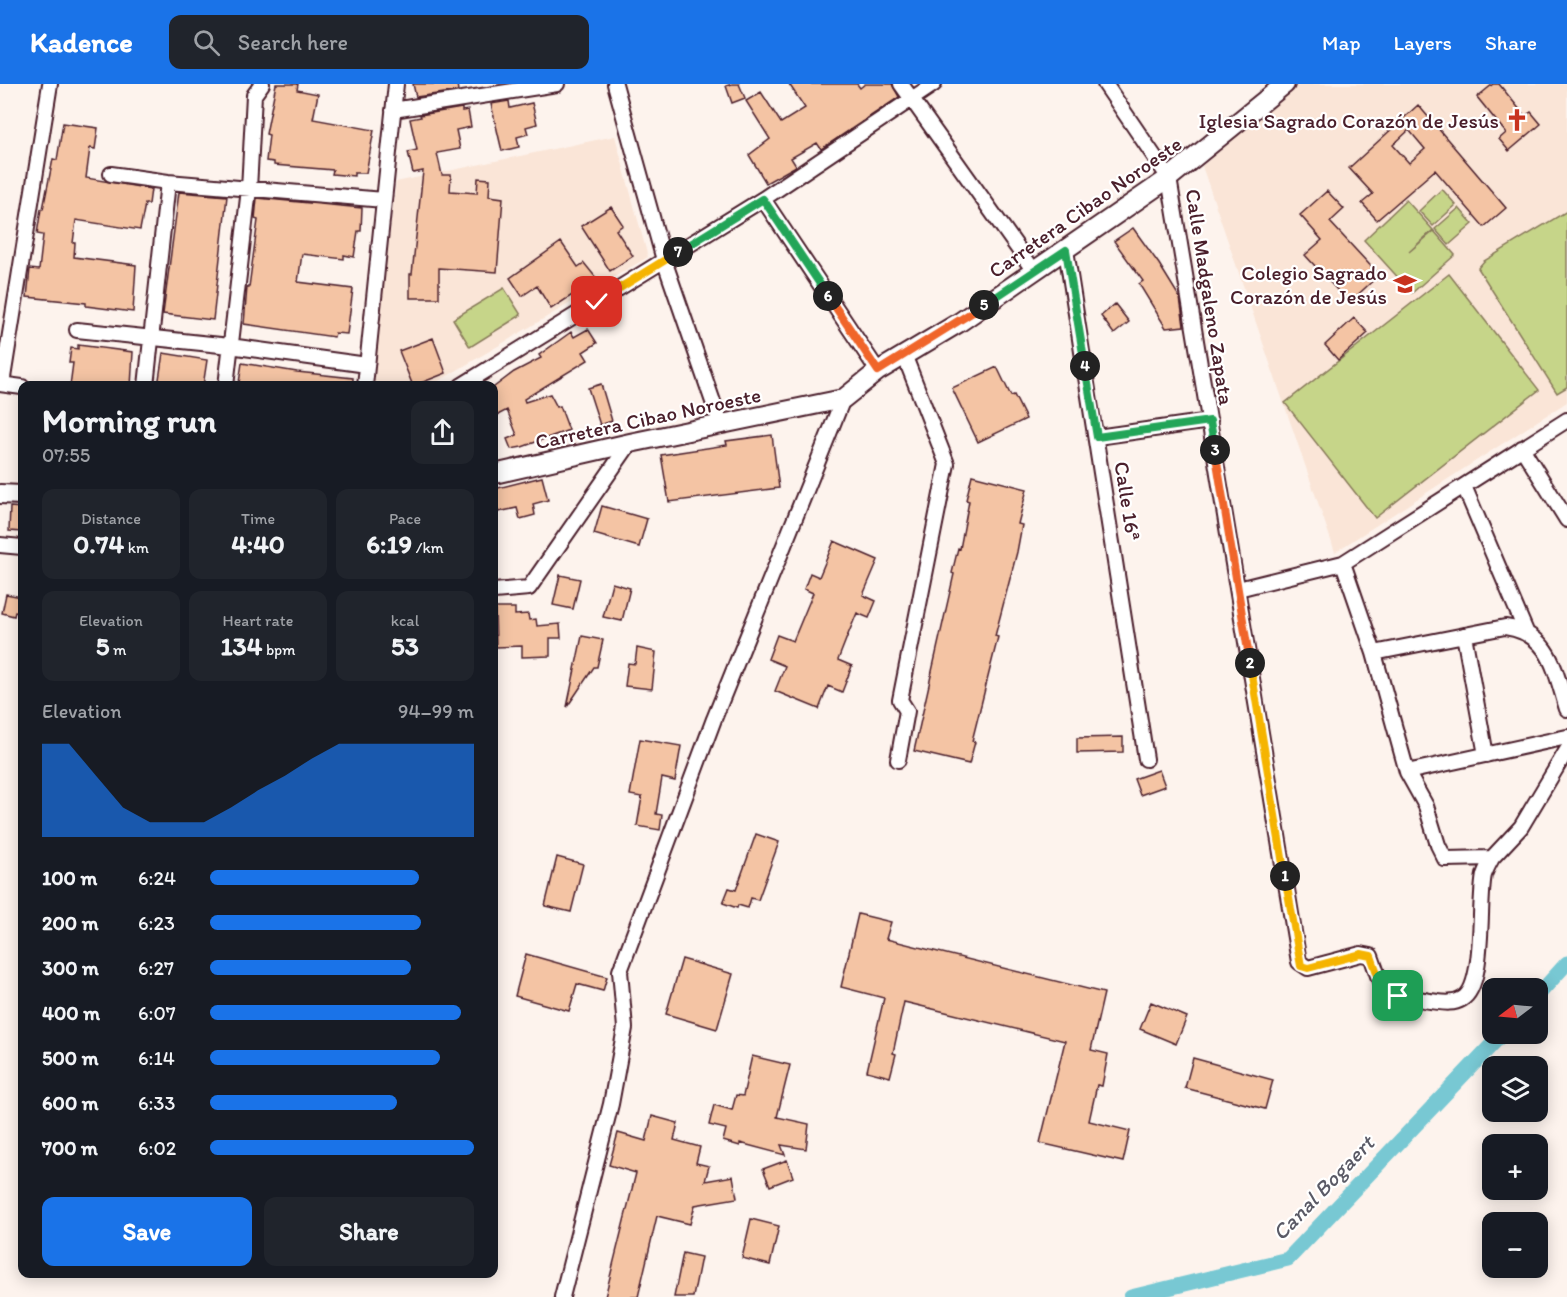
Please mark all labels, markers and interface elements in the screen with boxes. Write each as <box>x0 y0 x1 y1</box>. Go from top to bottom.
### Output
search box <box>169 15 589 69</box>
text: Kadence <box>30 25 133 59</box>
icon: search <box>190 26 223 59</box>
text: Search here <box>238 29 348 56</box>
text: Map <box>1322 30 1361 55</box>
text: Layers <box>1394 30 1452 55</box>
text: Share <box>1485 30 1537 55</box>
church icon: Iglesia Sagrado Corazón de Jesús <box>1504 107 1530 133</box>
place label: Iglesia Sagrado Corazón de Jesús <box>1198 108 1499 133</box>
street label: Carretera Cibao Noroeste <box>984 131 1186 283</box>
street label: Calle Madgaleno Zapata <box>1181 187 1239 407</box>
pin: 7 <box>663 237 693 267</box>
text: 7 <box>674 242 682 261</box>
place label: Colegio Sagrado Corazón de Jesús <box>1230 260 1387 309</box>
school or university icon: Colegio Sagrado Corazón de Jesús <box>1392 271 1418 297</box>
pin <box>571 276 622 327</box>
pin: 6 <box>813 281 843 311</box>
icon: check <box>580 285 613 318</box>
text: 6 <box>824 286 832 305</box>
pin: 5 <box>969 290 999 320</box>
text: 5 <box>980 295 988 314</box>
pin: 4 <box>1070 351 1100 381</box>
text: 4 <box>1080 356 1090 375</box>
street label: Carretera Cibao Noroeste <box>533 382 763 454</box>
text: Morning run <box>42 401 217 440</box>
button: share <box>411 401 474 464</box>
pin: 3 <box>1200 435 1230 465</box>
text: 3 <box>1211 440 1219 459</box>
text: 07:55 <box>42 443 90 467</box>
street label: Calle 16ª <box>1109 460 1147 543</box>
text: Distance <box>81 509 141 528</box>
text: Time <box>241 509 275 528</box>
text: Pace <box>389 509 421 528</box>
text: 0.74 <box>73 528 124 560</box>
text: 4:40 <box>231 528 285 560</box>
text: 6:19 <box>366 528 412 560</box>
text: km <box>124 538 149 557</box>
text: /km <box>412 538 444 557</box>
text: Elevation <box>79 611 143 630</box>
text: Heart rate <box>223 611 293 630</box>
text: kcal <box>391 611 419 630</box>
text: 5 <box>96 630 109 662</box>
text: 134 <box>220 630 262 662</box>
text: 53 <box>391 630 419 662</box>
text: m <box>109 640 126 659</box>
text: bpm <box>262 640 296 659</box>
pin: 2 <box>1235 648 1265 678</box>
text: 2 <box>1246 653 1254 672</box>
text: Elevation <box>42 699 121 723</box>
text: 94–99 m <box>398 699 474 723</box>
pin: 1 <box>1270 861 1300 891</box>
text: 100 m <box>42 866 97 890</box>
text: 6:24 <box>138 866 176 890</box>
text: 1 <box>1281 866 1289 885</box>
text: 200 m <box>42 911 98 935</box>
text: 6:23 <box>138 911 175 935</box>
text: 300 m <box>42 956 99 980</box>
text: 6:27 <box>138 956 174 980</box>
pin <box>1372 970 1423 1021</box>
north arrow <box>1482 978 1548 1044</box>
map controls <box>1482 978 1548 1278</box>
icon: arrive <box>1381 979 1414 1012</box>
text: 400 m <box>42 1001 100 1025</box>
text: 6:07 <box>138 1001 176 1025</box>
text: 500 m <box>42 1046 98 1070</box>
text: 6:14 <box>138 1046 175 1070</box>
button: layers <box>1482 1056 1548 1122</box>
text: 600 m <box>42 1091 99 1115</box>
text: 6:33 <box>138 1091 175 1115</box>
water label: Canal Bogaert <box>1266 1129 1381 1246</box>
button: + <box>1482 1134 1548 1200</box>
text: 700 m <box>42 1136 98 1160</box>
text: 6:02 <box>138 1136 176 1160</box>
button: Save <box>42 1197 252 1266</box>
button: Share <box>264 1197 474 1266</box>
button: − <box>1482 1212 1548 1278</box>

